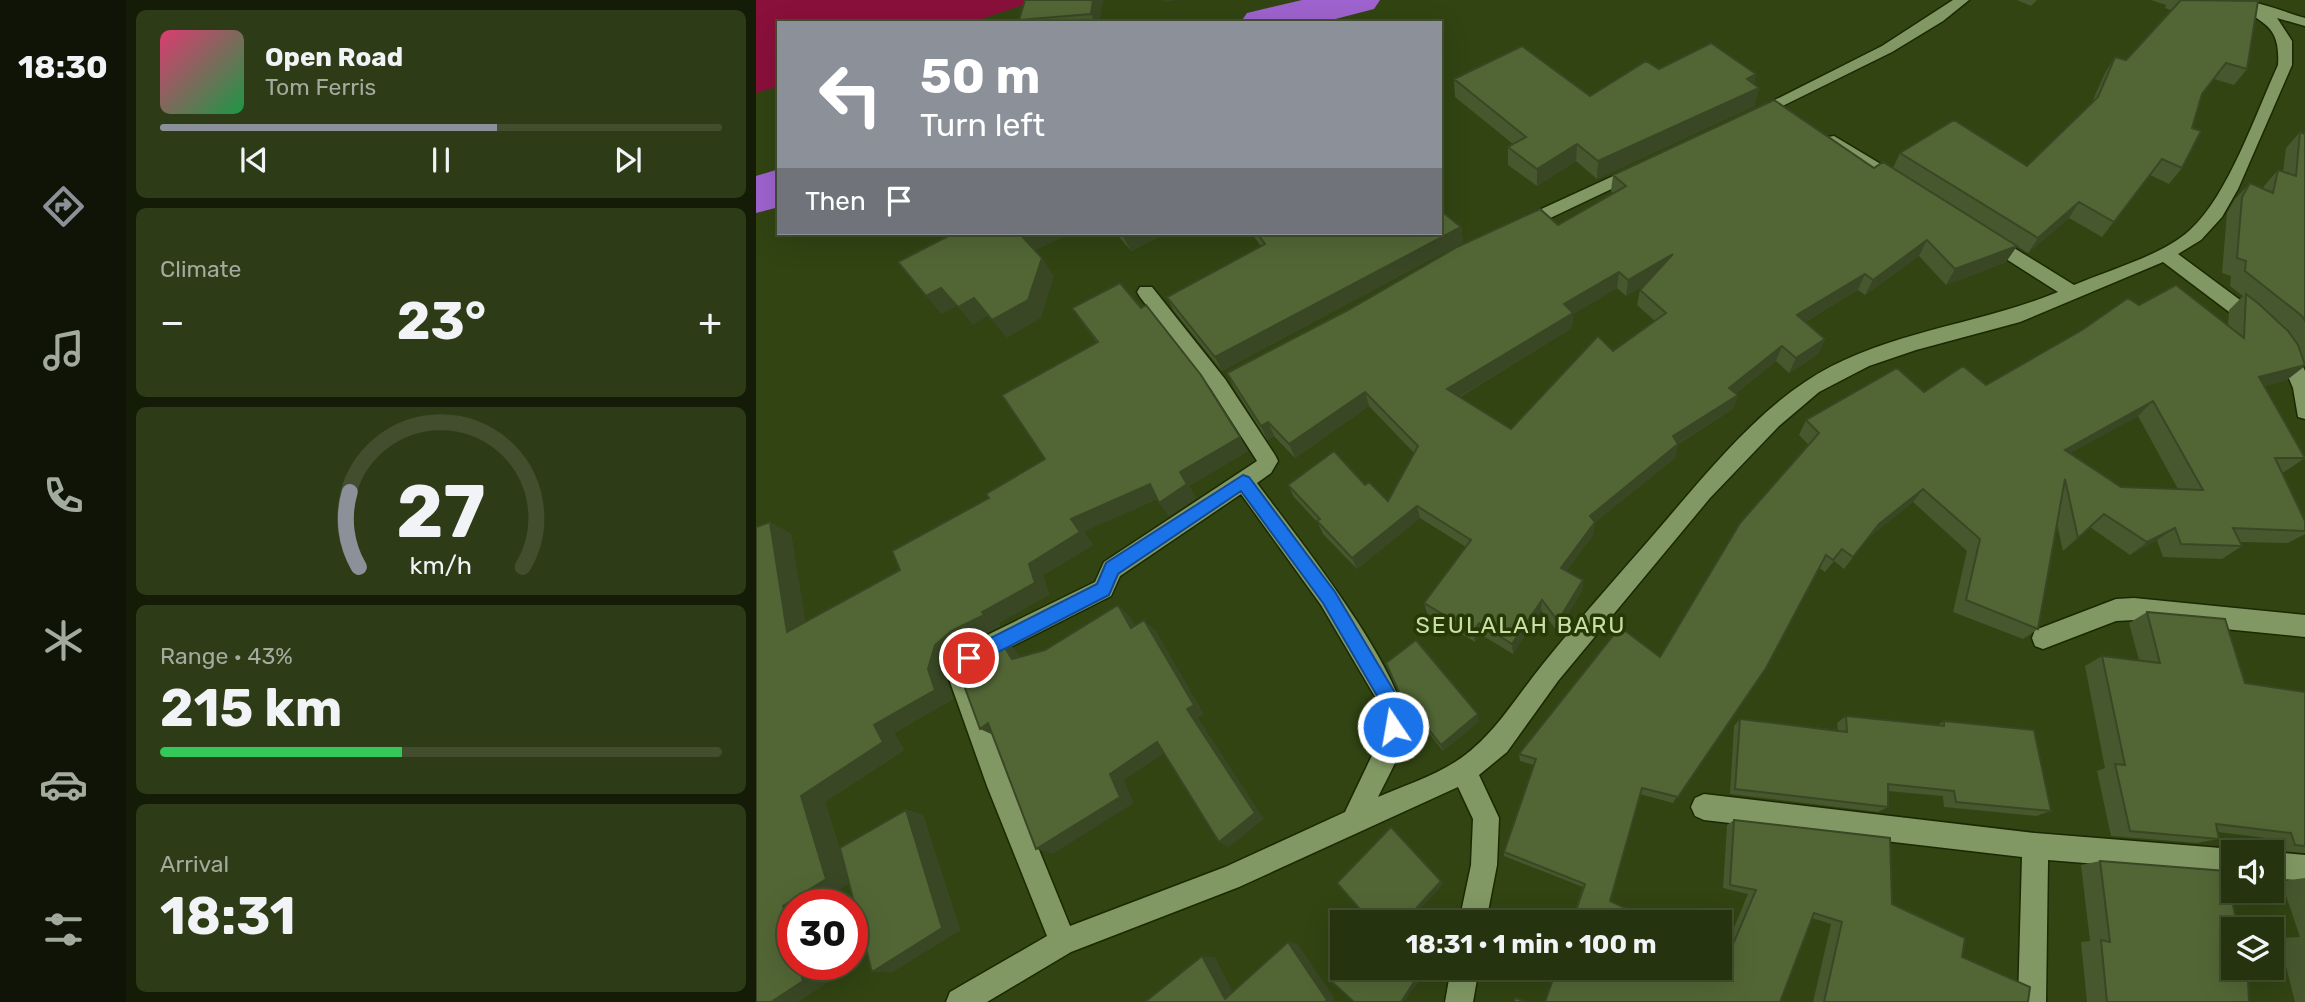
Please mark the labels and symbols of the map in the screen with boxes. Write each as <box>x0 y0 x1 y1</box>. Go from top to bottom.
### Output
district label: SEULALAH BARU <box>1416 611 1626 639</box>
pin <box>939 628 999 688</box>
position arrow <box>1356 690 1430 764</box>
speed limit sign: 30 <box>777 889 868 980</box>

